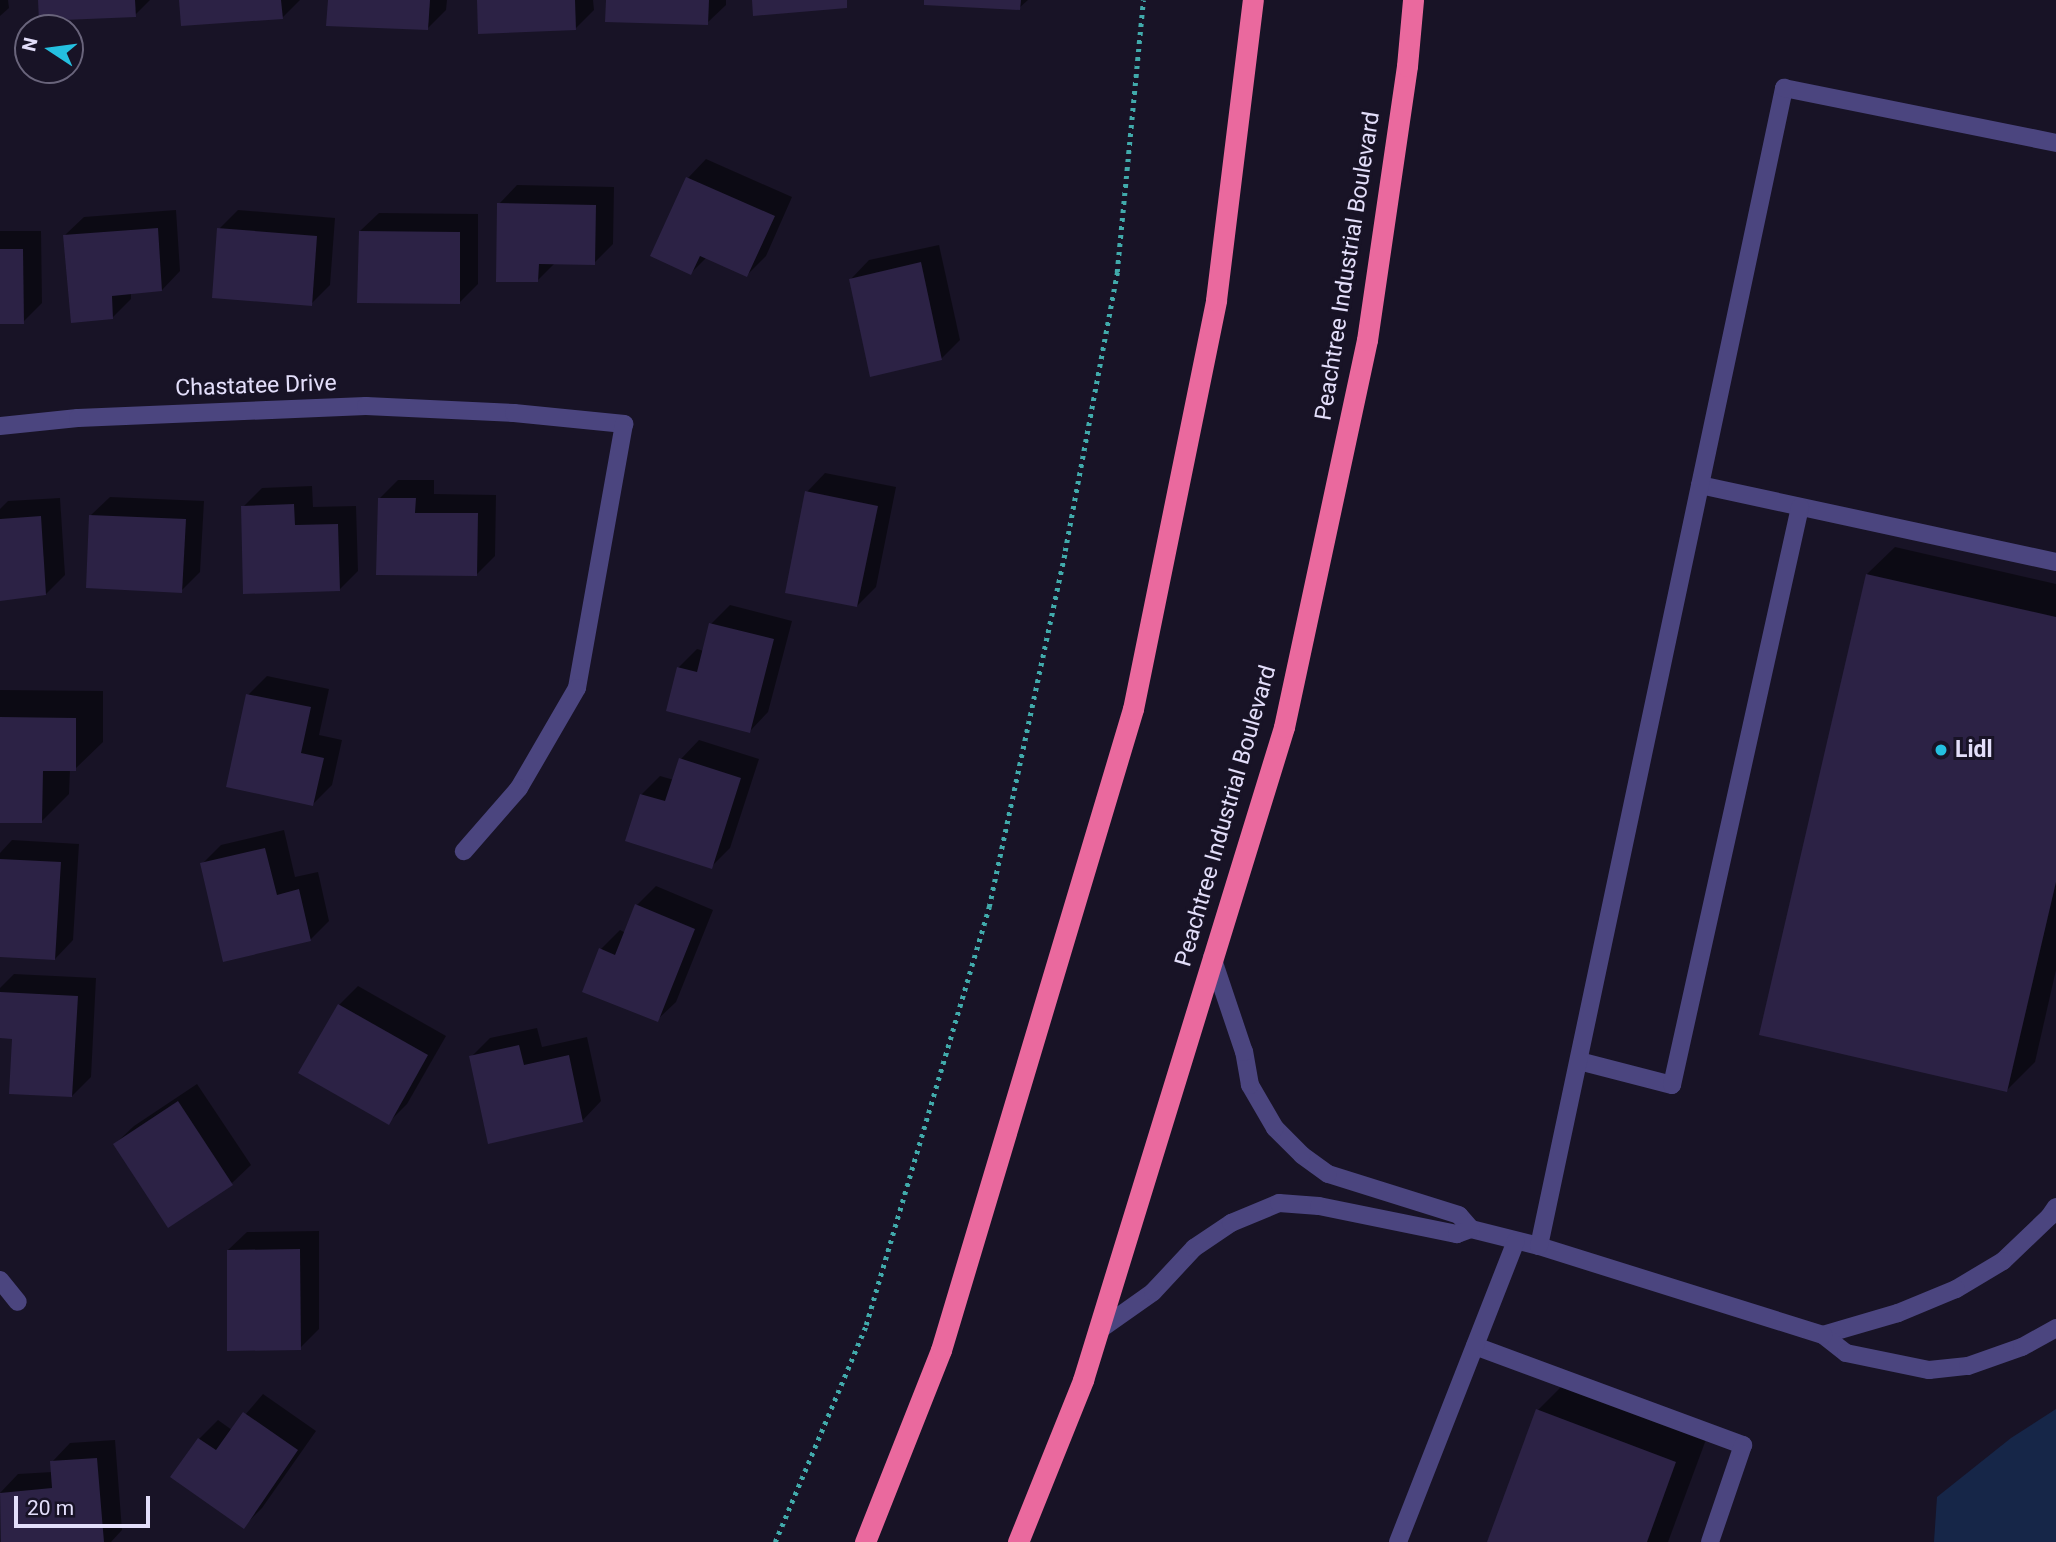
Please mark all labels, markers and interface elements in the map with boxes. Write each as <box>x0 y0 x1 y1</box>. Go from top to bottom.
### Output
north arrow <box>14 14 84 84</box>
text: N <box>17 35 43 54</box>
street label: Peachtree Industrial Boulevard <box>1310 110 1386 422</box>
street label: Chastatee Drive <box>175 369 337 403</box>
street label: Peachtree Industrial Boulevard <box>1170 662 1282 970</box>
place label: Lidl <box>1955 736 1993 764</box>
marker: Lidl <box>1933 742 1949 758</box>
scale bar <box>18 1482 154 1526</box>
text: 20 m <box>27 1496 74 1520</box>

